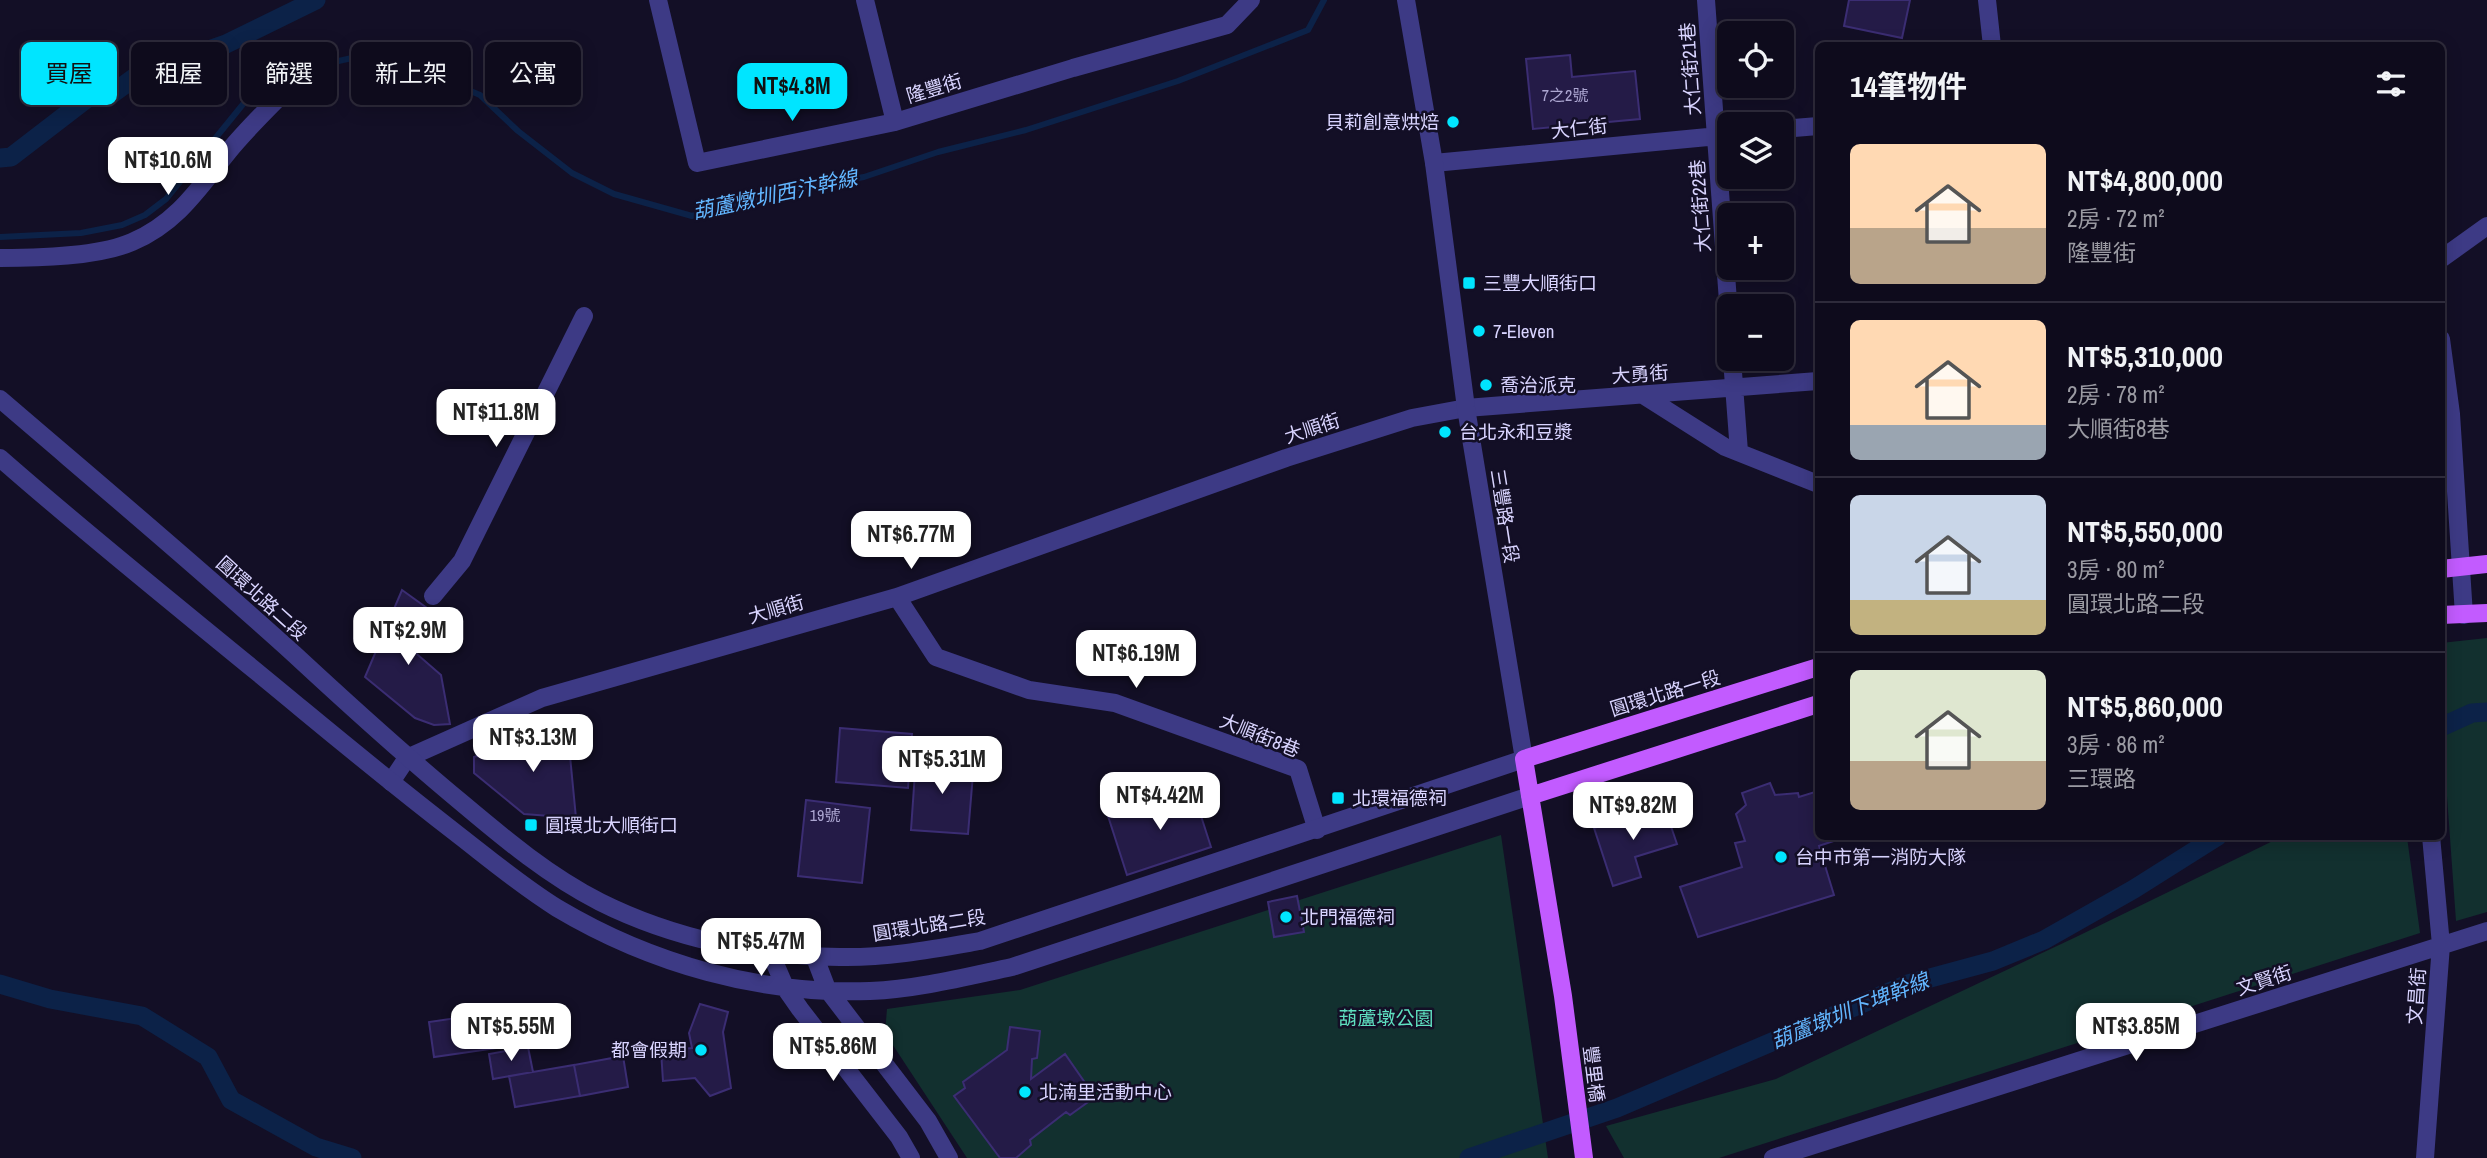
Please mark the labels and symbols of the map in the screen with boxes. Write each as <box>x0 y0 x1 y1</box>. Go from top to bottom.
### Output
street label: 大仁街21巷 <box>1674 22 1706 116</box>
pin: NT$4.8M <box>727 64 857 123</box>
street label: 隆豐街 <box>903 67 965 109</box>
house number: 7之2號 <box>1542 84 1588 106</box>
place label: 貝莉創意烘焙 <box>1325 109 1439 135</box>
street label: 大仁街 <box>1549 112 1609 144</box>
marker: 貝莉創意烘焙 <box>1445 114 1461 130</box>
pin: NT$10.6M <box>96 138 240 197</box>
street label: 大仁街22巷 <box>1684 159 1716 253</box>
water label: 葫蘆燉圳西汴幹線 <box>690 162 862 226</box>
place label: 三豐大順街口 <box>1483 270 1597 296</box>
marker: 三豐大順街口 <box>1461 275 1477 291</box>
place label: 7-Eleven <box>1493 318 1554 344</box>
marker: 7-Eleven <box>1471 323 1487 339</box>
street label: 大勇街 <box>1611 359 1669 389</box>
place label: 喬治派克 <box>1500 372 1576 398</box>
marker: 喬治派克 <box>1478 377 1494 393</box>
pin: NT$11.8M <box>424 390 568 449</box>
street label: 大順街 <box>1281 407 1343 449</box>
place label: 台北永和豆漿 <box>1459 419 1573 445</box>
marker: 台北永和豆漿 <box>1437 424 1453 440</box>
street label: 三豐路一段 <box>1485 467 1525 565</box>
pin: NT$6.77M <box>839 512 983 571</box>
street label: 圓環北路二段 <box>211 550 313 646</box>
street label: 大順街 <box>745 589 807 629</box>
pin: NT$2.9M <box>343 608 473 667</box>
pin: NT$6.19M <box>1064 630 1208 690</box>
street label: 圓環北路一段 <box>1607 664 1723 722</box>
street label: 大順街8巷 <box>1216 707 1304 763</box>
pin: NT$3.13M <box>461 714 605 774</box>
pin: NT$5.31M <box>870 736 1014 796</box>
pin: NT$4.42M <box>1088 772 1232 832</box>
pin: NT$9.82M <box>1561 782 1705 842</box>
place label: 北環福德祠 <box>1352 785 1447 811</box>
marker: 北環福德祠 <box>1330 790 1346 806</box>
house number: 19號 <box>810 804 840 826</box>
place label: 圓環北大順街口 <box>545 812 678 838</box>
marker: 圓環北大順街口 <box>523 817 539 833</box>
place label: 台中市第一消防大隊 <box>1795 844 1966 870</box>
marker: 台中市第一消防大隊 <box>1773 849 1789 865</box>
street label: 圓環北路二段 <box>871 903 987 947</box>
place label: 北門福德祠 <box>1300 904 1395 930</box>
marker: 北門福德祠 <box>1278 909 1294 925</box>
pin: NT$5.47M <box>689 918 833 978</box>
street label: 文賢街 <box>2233 959 2295 1001</box>
water label: 葫蘆墩圳下埤幹線 <box>1766 965 1935 1055</box>
street label: 文昌街 <box>2401 967 2431 1025</box>
pin: NT$5.55M <box>439 1004 583 1063</box>
pin: NT$3.85M <box>2064 1004 2208 1063</box>
park label: 葫蘆墩公園 <box>1338 1005 1434 1031</box>
pin: NT$5.86M <box>761 1024 905 1083</box>
place label: 都會假期 <box>611 1037 687 1063</box>
marker: 都會假期 <box>693 1042 709 1058</box>
street label: 豐里橋 <box>1578 1044 1610 1104</box>
place label: 北湳里活動中心 <box>1039 1079 1172 1105</box>
marker: 北湳里活動中心 <box>1017 1084 1033 1100</box>

